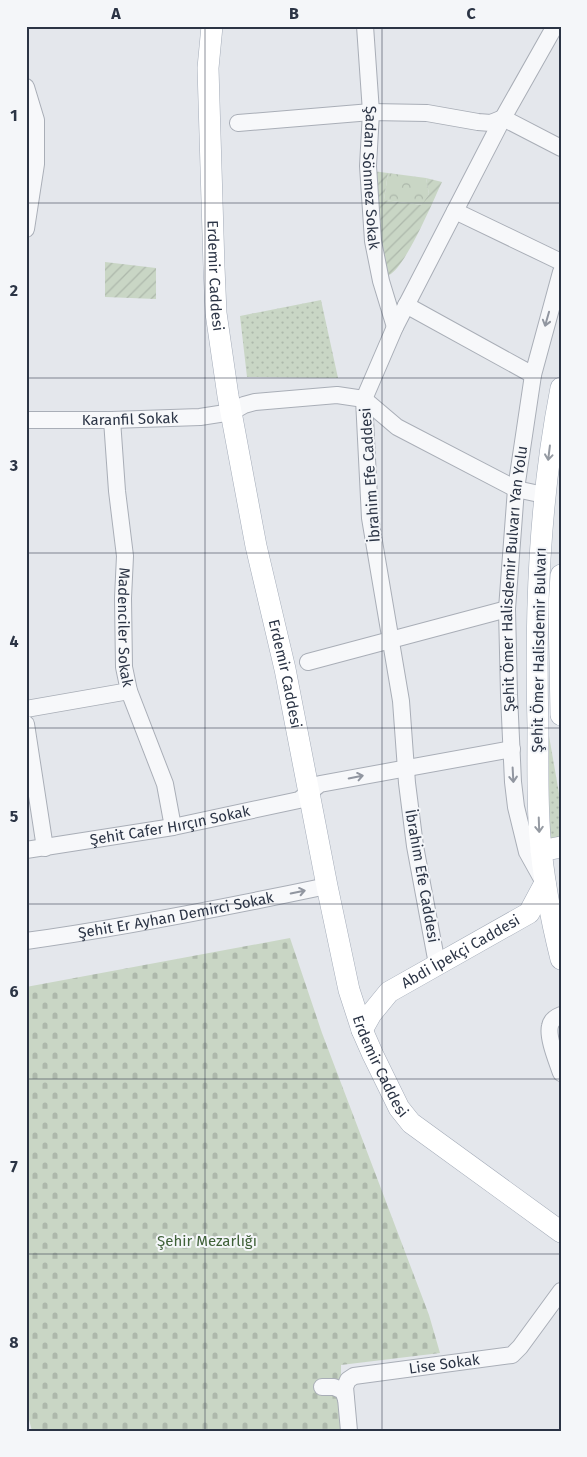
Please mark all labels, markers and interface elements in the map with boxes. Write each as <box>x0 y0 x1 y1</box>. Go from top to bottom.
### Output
text: A <box>110 4 121 23</box>
text: B <box>289 4 299 23</box>
text: C <box>466 4 476 23</box>
street label: Şadan Sönmez Sokak <box>359 105 384 251</box>
text: 1 <box>10 106 18 125</box>
street label: Erdemir Caddesi <box>204 220 228 332</box>
text: 2 <box>10 281 18 300</box>
one-way arrow <box>542 311 552 327</box>
street label: İbrahim Efe Caddesi <box>356 407 384 543</box>
street label: Karanfil Sokak <box>82 409 179 429</box>
street label: Şehit Ömer Halisdemir Bulvarı Yan Yolu <box>498 445 531 712</box>
one-way arrow <box>544 445 554 461</box>
text: 3 <box>9 456 18 475</box>
street label: Şehit Ömer Halisdemir Bulvarı <box>528 547 550 753</box>
street label: Madenciler Sokak <box>114 567 137 689</box>
street label: Erdemir Caddesi <box>265 618 305 730</box>
text: 4 <box>9 632 19 651</box>
one-way arrow <box>509 767 518 783</box>
one-way arrow <box>347 772 363 781</box>
street label: Şehit Cafer Hırçın Sokak <box>89 802 252 849</box>
text: 5 <box>10 807 19 826</box>
street label: İbrahim Efe Caddesi <box>401 808 443 944</box>
one-way arrow <box>535 817 544 833</box>
one-way arrow <box>290 887 306 897</box>
street label: Şehit Er Ayhan Demirci Sokak <box>77 888 275 942</box>
street label: Abdi İpekçi Caddesi <box>398 911 523 992</box>
text: 6 <box>9 982 19 1001</box>
street label: Erdemir Caddesi <box>349 1013 412 1121</box>
text: 7 <box>10 1157 18 1176</box>
park label: Şehir Mezarlığı <box>157 1232 257 1250</box>
text: 8 <box>9 1333 19 1352</box>
street label: Lise Sokak <box>408 1350 481 1378</box>

